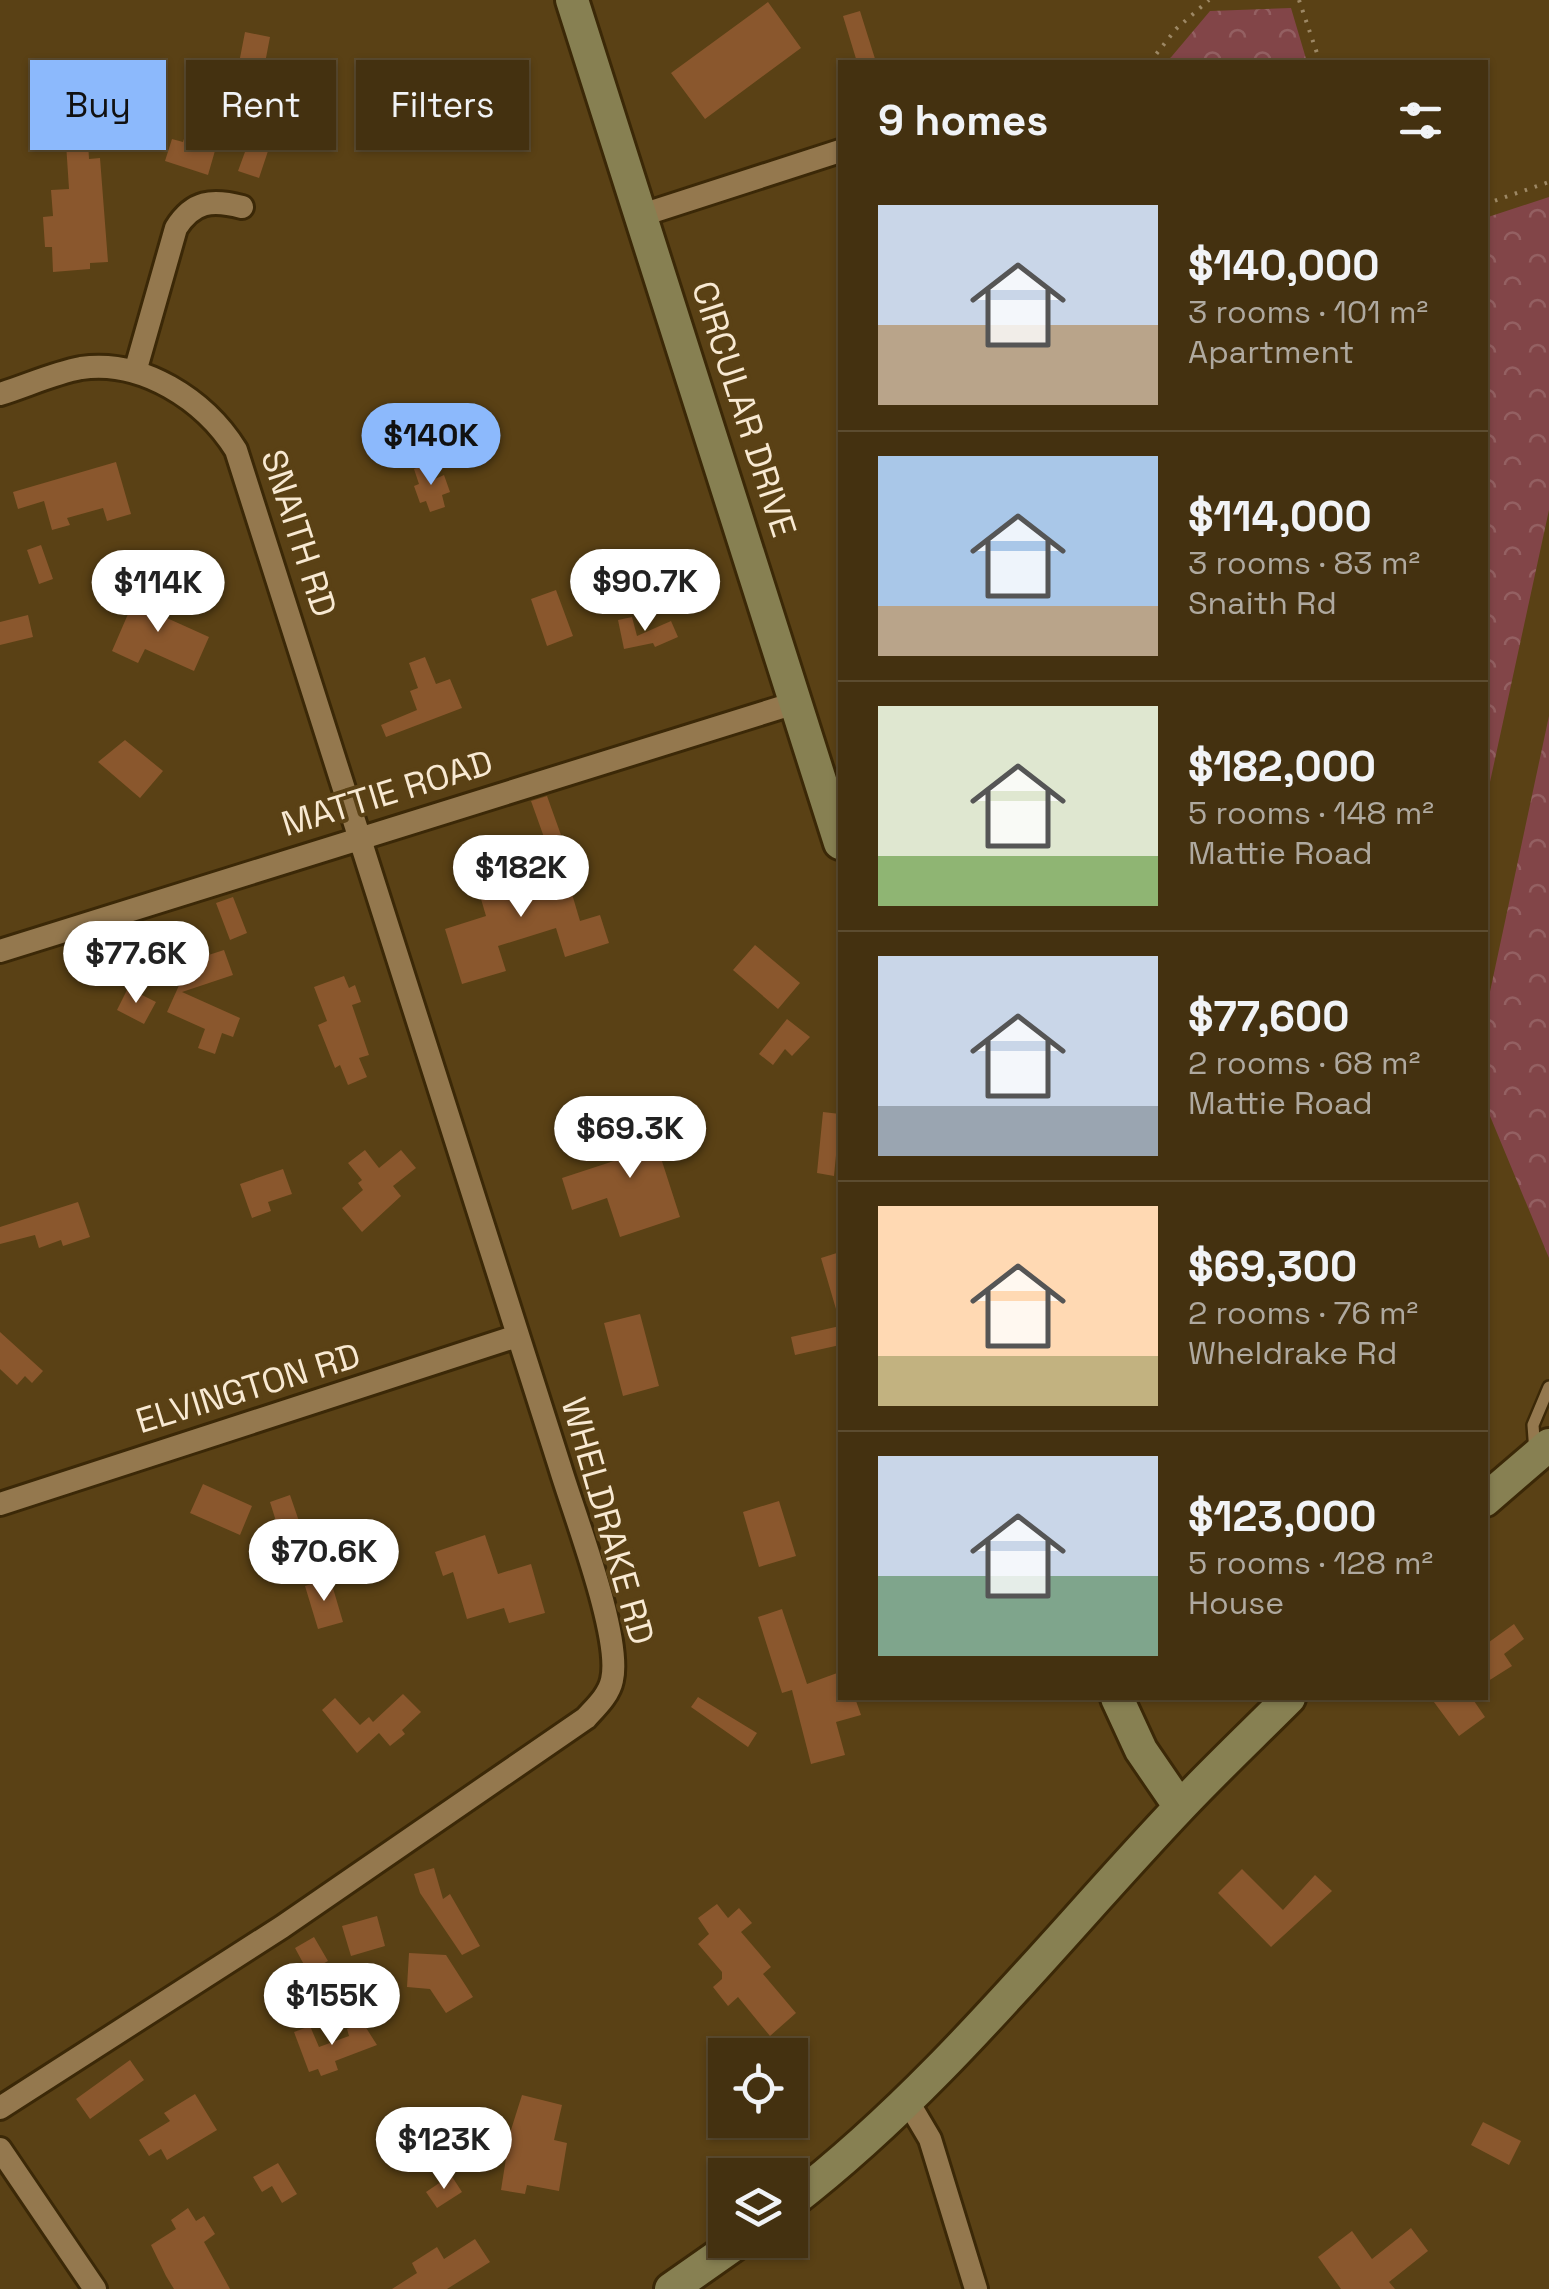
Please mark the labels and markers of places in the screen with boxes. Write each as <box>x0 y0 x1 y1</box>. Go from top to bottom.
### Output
pin: $140K <box>361 403 501 488</box>
pin: $90.7K <box>564 549 726 634</box>
pin: $114K <box>88 550 228 635</box>
pin: $182K <box>451 835 591 920</box>
pin: $77.6K <box>55 921 217 1006</box>
pin: $69.3K <box>549 1096 711 1181</box>
pin: $70.6K <box>243 1519 405 1604</box>
pin: $155K <box>262 1963 402 2048</box>
pin: $123K <box>374 2107 514 2192</box>

